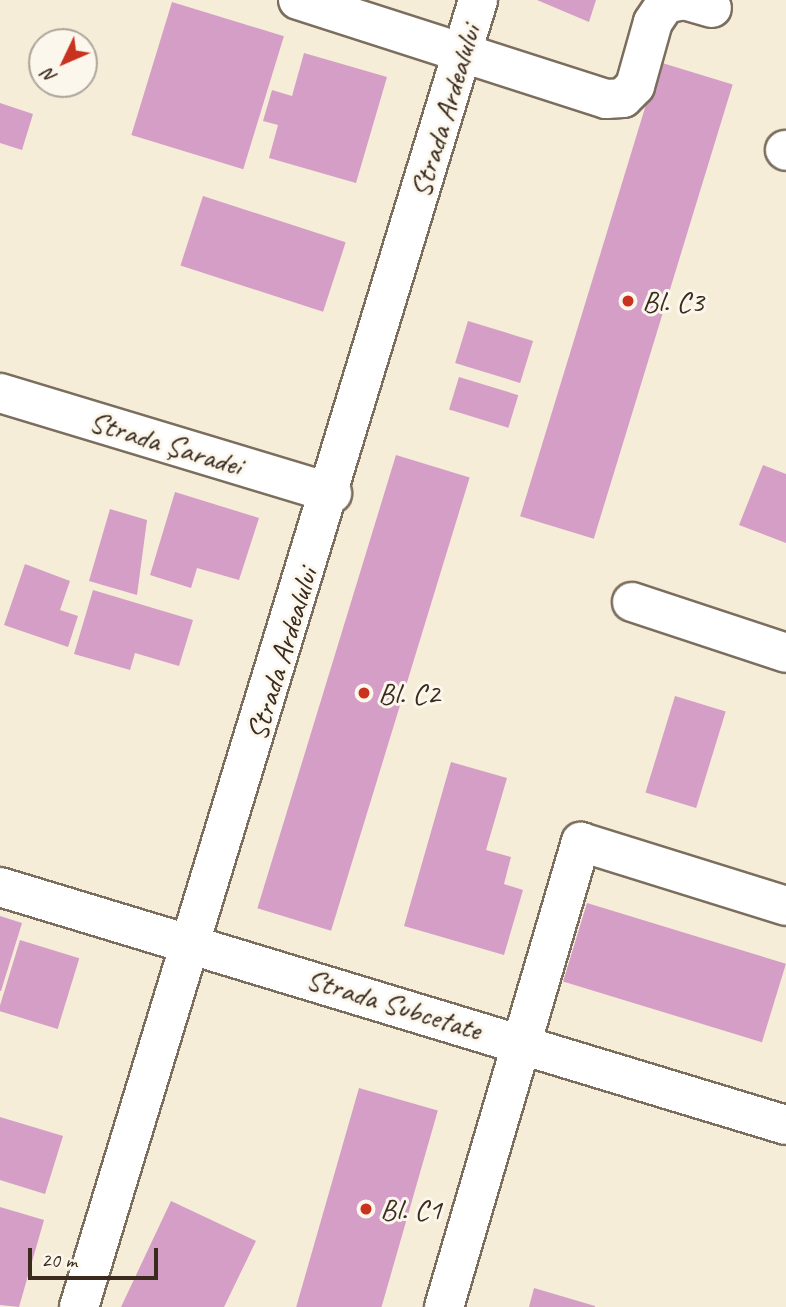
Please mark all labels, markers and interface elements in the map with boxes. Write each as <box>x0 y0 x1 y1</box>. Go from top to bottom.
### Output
street label: Strada Ardealului <box>402 21 488 201</box>
north arrow <box>28 28 98 98</box>
text: N <box>37 64 62 89</box>
place label: Bl. C3 <box>642 283 704 319</box>
marker: Bl. C3 <box>620 293 636 309</box>
street label: Strada Șaradei <box>85 403 247 483</box>
street label: Strada Ardealului <box>239 564 325 744</box>
place label: Bl. C2 <box>378 675 440 711</box>
marker: Bl. C2 <box>356 685 372 701</box>
street label: Strada Subcetate <box>303 960 485 1048</box>
place label: Bl. C1 <box>380 1191 442 1227</box>
marker: Bl. C1 <box>358 1201 374 1217</box>
scale bar <box>32 1234 161 1278</box>
text: 20 m <box>41 1247 77 1273</box>

